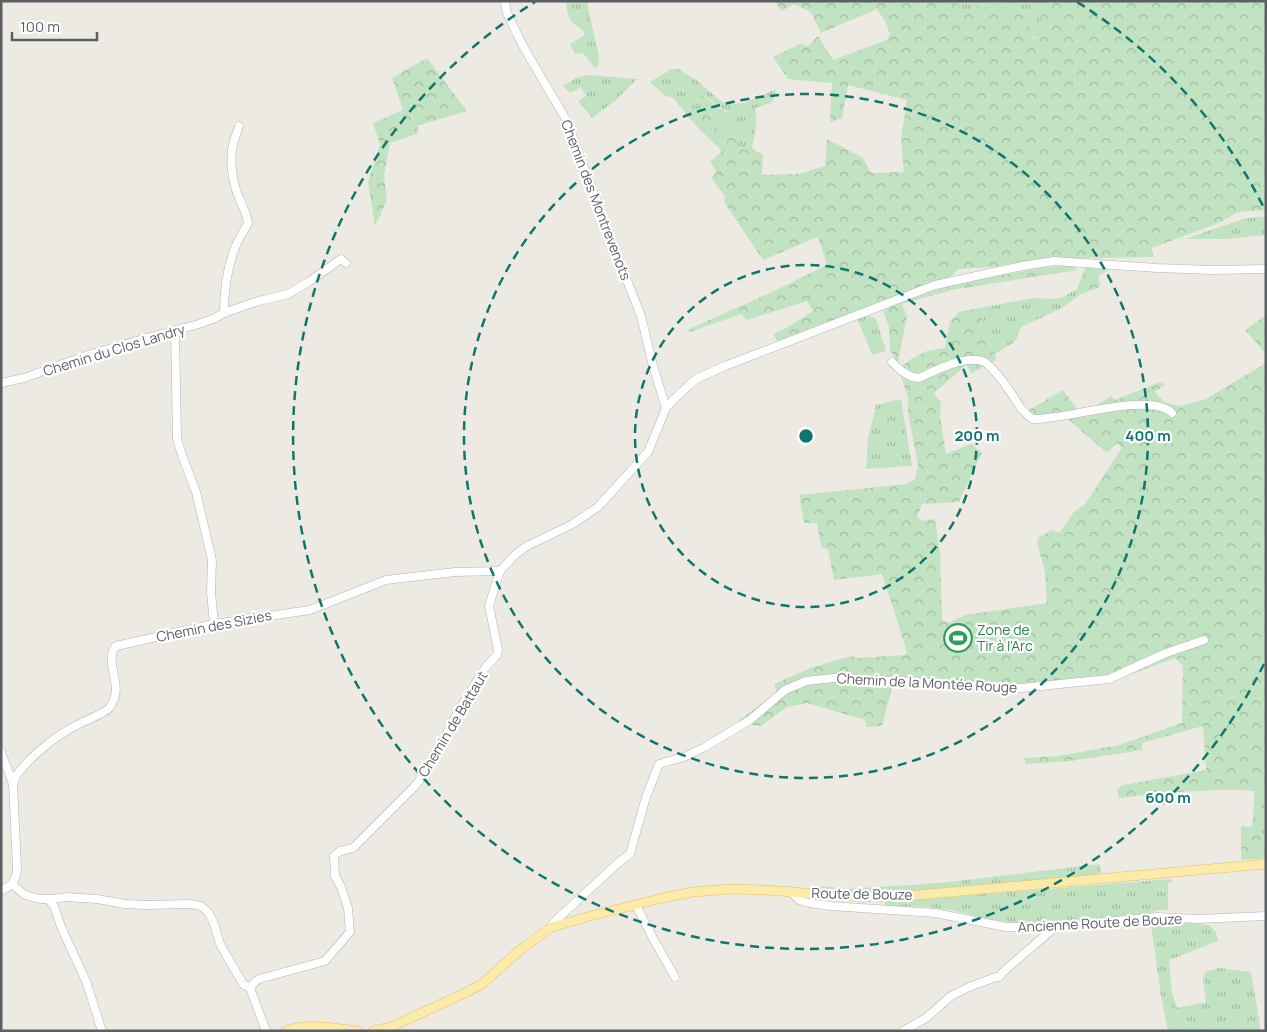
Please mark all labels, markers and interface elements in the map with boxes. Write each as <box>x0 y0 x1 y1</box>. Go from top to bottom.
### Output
scale bar <box>12 10 98 42</box>
text: 100 m <box>20 16 60 37</box>
street label: Chemin des Montrevenots <box>557 117 636 283</box>
street label: Chemin du Clos Landry <box>41 319 188 380</box>
text: 200 m <box>954 425 1000 446</box>
text: 400 m <box>1125 425 1171 446</box>
centre of rings <box>797 427 815 445</box>
street label: Chemin des Sizies <box>155 605 273 646</box>
place label: Zone de Tir à l'Arc <box>977 620 1033 655</box>
sports icon: Zone de Tir à l'Arc <box>943 623 973 653</box>
street label: Chemin de Battaut <box>413 667 492 780</box>
street label: Chemin de la Montée Rouge <box>836 668 1018 697</box>
text: 600 m <box>1145 787 1191 808</box>
street label: Route de Bouze <box>811 883 913 904</box>
street label: Ancienne Route de Bouze <box>1017 909 1183 936</box>

